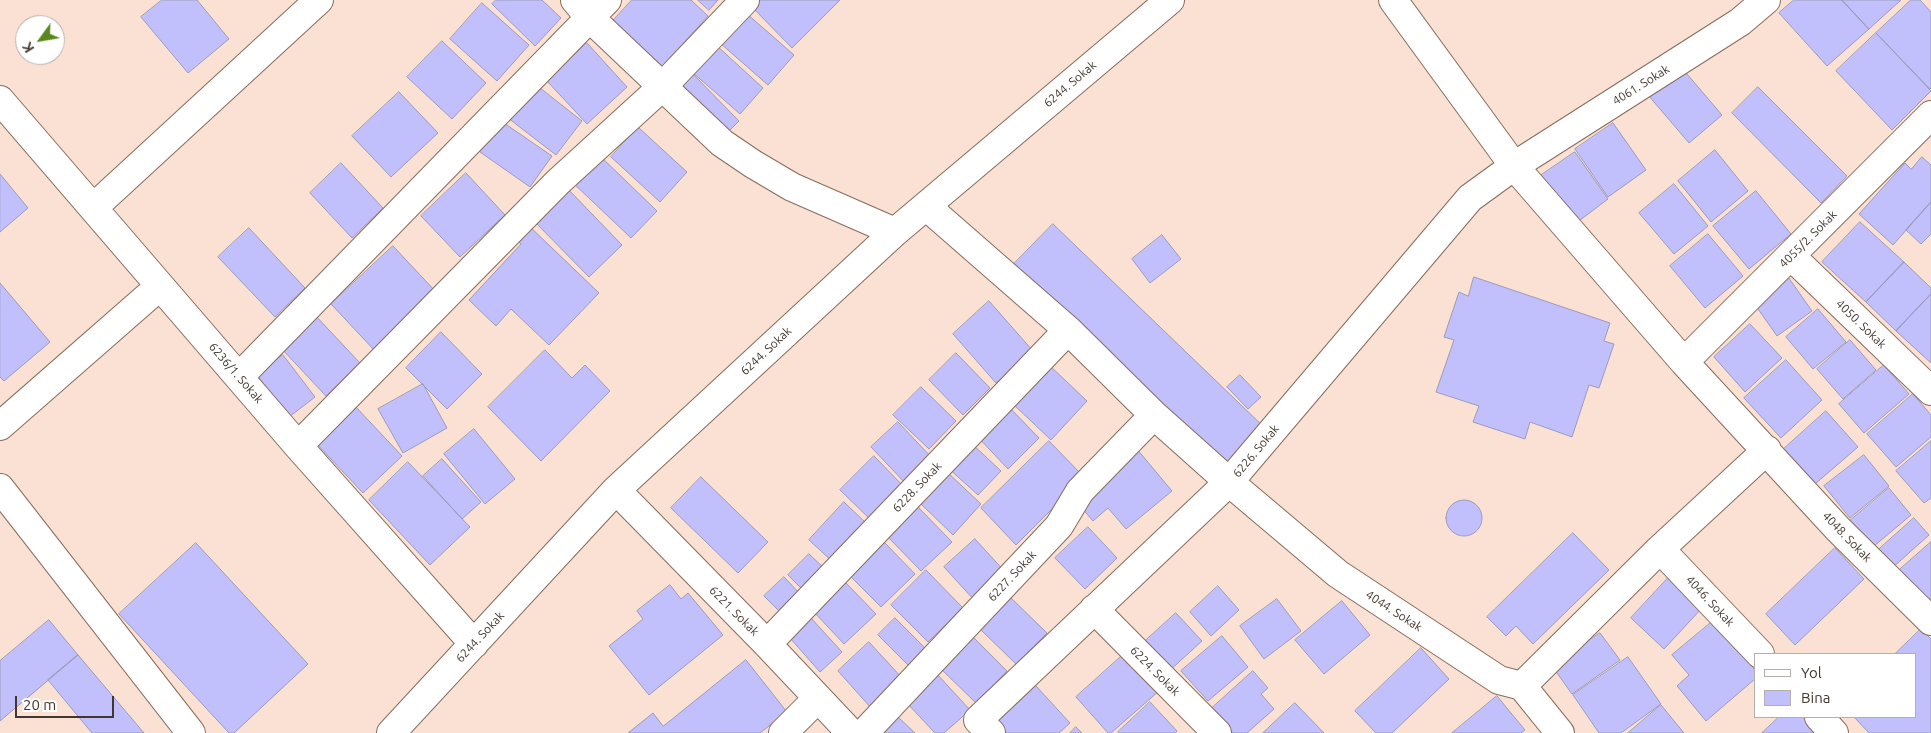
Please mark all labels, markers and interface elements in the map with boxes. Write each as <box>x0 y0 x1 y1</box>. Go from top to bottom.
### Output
north arrow <box>15 15 65 65</box>
text: K <box>19 39 37 56</box>
street label: 6244. Sokak <box>1041 58 1099 110</box>
street label: 4061. Sokak <box>1610 62 1672 108</box>
street label: 4055/2. Sokak <box>1776 207 1840 271</box>
street label: 4050. Sokak <box>1833 296 1889 352</box>
street label: 6244. Sokak <box>738 324 794 378</box>
street label: 6236/1. Sokak <box>206 340 266 406</box>
street label: 6226. Sokak <box>1230 422 1282 480</box>
street label: 6228. Sokak <box>889 459 945 515</box>
street label: 4048. Sokak <box>1819 509 1875 565</box>
street label: 6227. Sokak <box>985 548 1039 604</box>
street label: 4046. Sokak <box>1683 573 1737 629</box>
street label: 6221. Sokak <box>706 583 762 639</box>
street label: 4044. Sokak <box>1363 587 1425 635</box>
street label: 6244. Sokak <box>453 609 507 665</box>
street label: 6224. Sokak <box>1127 643 1183 699</box>
legend <box>1754 653 1916 718</box>
text: Yol <box>1801 664 1822 681</box>
scale bar <box>18 686 116 718</box>
text: Bina <box>1801 689 1830 706</box>
text: 20 m <box>23 696 56 713</box>

